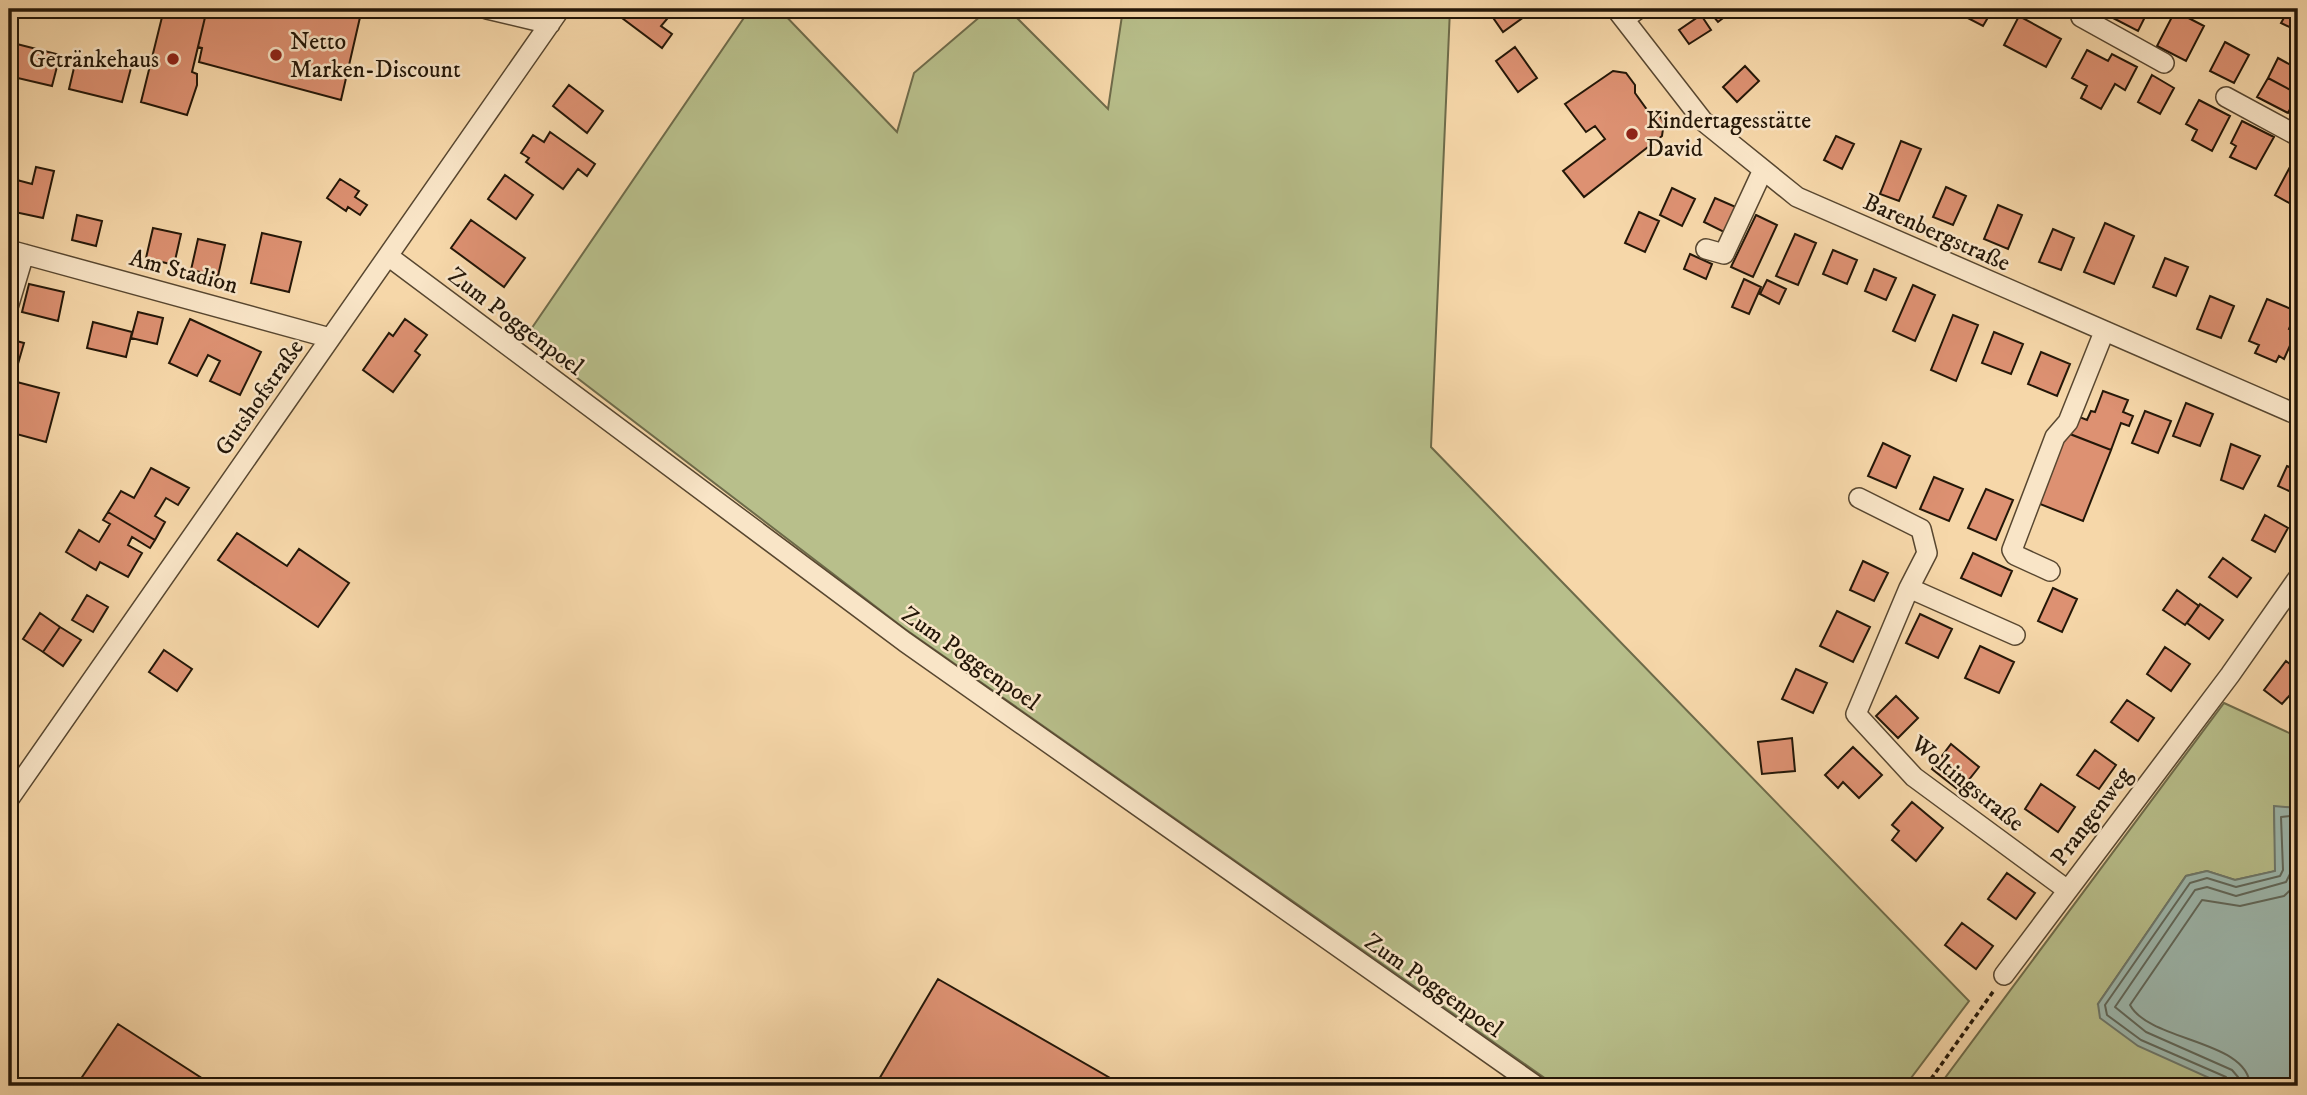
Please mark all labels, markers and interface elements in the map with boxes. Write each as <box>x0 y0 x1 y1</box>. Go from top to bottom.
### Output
place label: Netto Marken-Discount <box>290 27 461 85</box>
place label: Getränkehaus <box>29 45 159 75</box>
marker: Netto Marken-Discount <box>268 47 284 63</box>
marker: Getränkehaus <box>165 51 181 67</box>
place label: Kindertagesstätte David <box>1646 106 1811 164</box>
marker: Kindertagesstätte David <box>1624 126 1640 142</box>
street label: Barenbergstraße <box>1858 187 2015 279</box>
street label: Am Stadion <box>126 243 242 301</box>
street label: Zum Poggenpoel <box>442 261 590 383</box>
street label: Gutshofstraße <box>209 334 311 462</box>
street label: Zum Poggenpoel <box>895 600 1046 718</box>
street label: Woltingstraße <box>1904 728 2030 839</box>
street label: Prangenweg <box>2045 761 2139 872</box>
street label: Zum Poggenpoel <box>1358 927 1509 1045</box>

